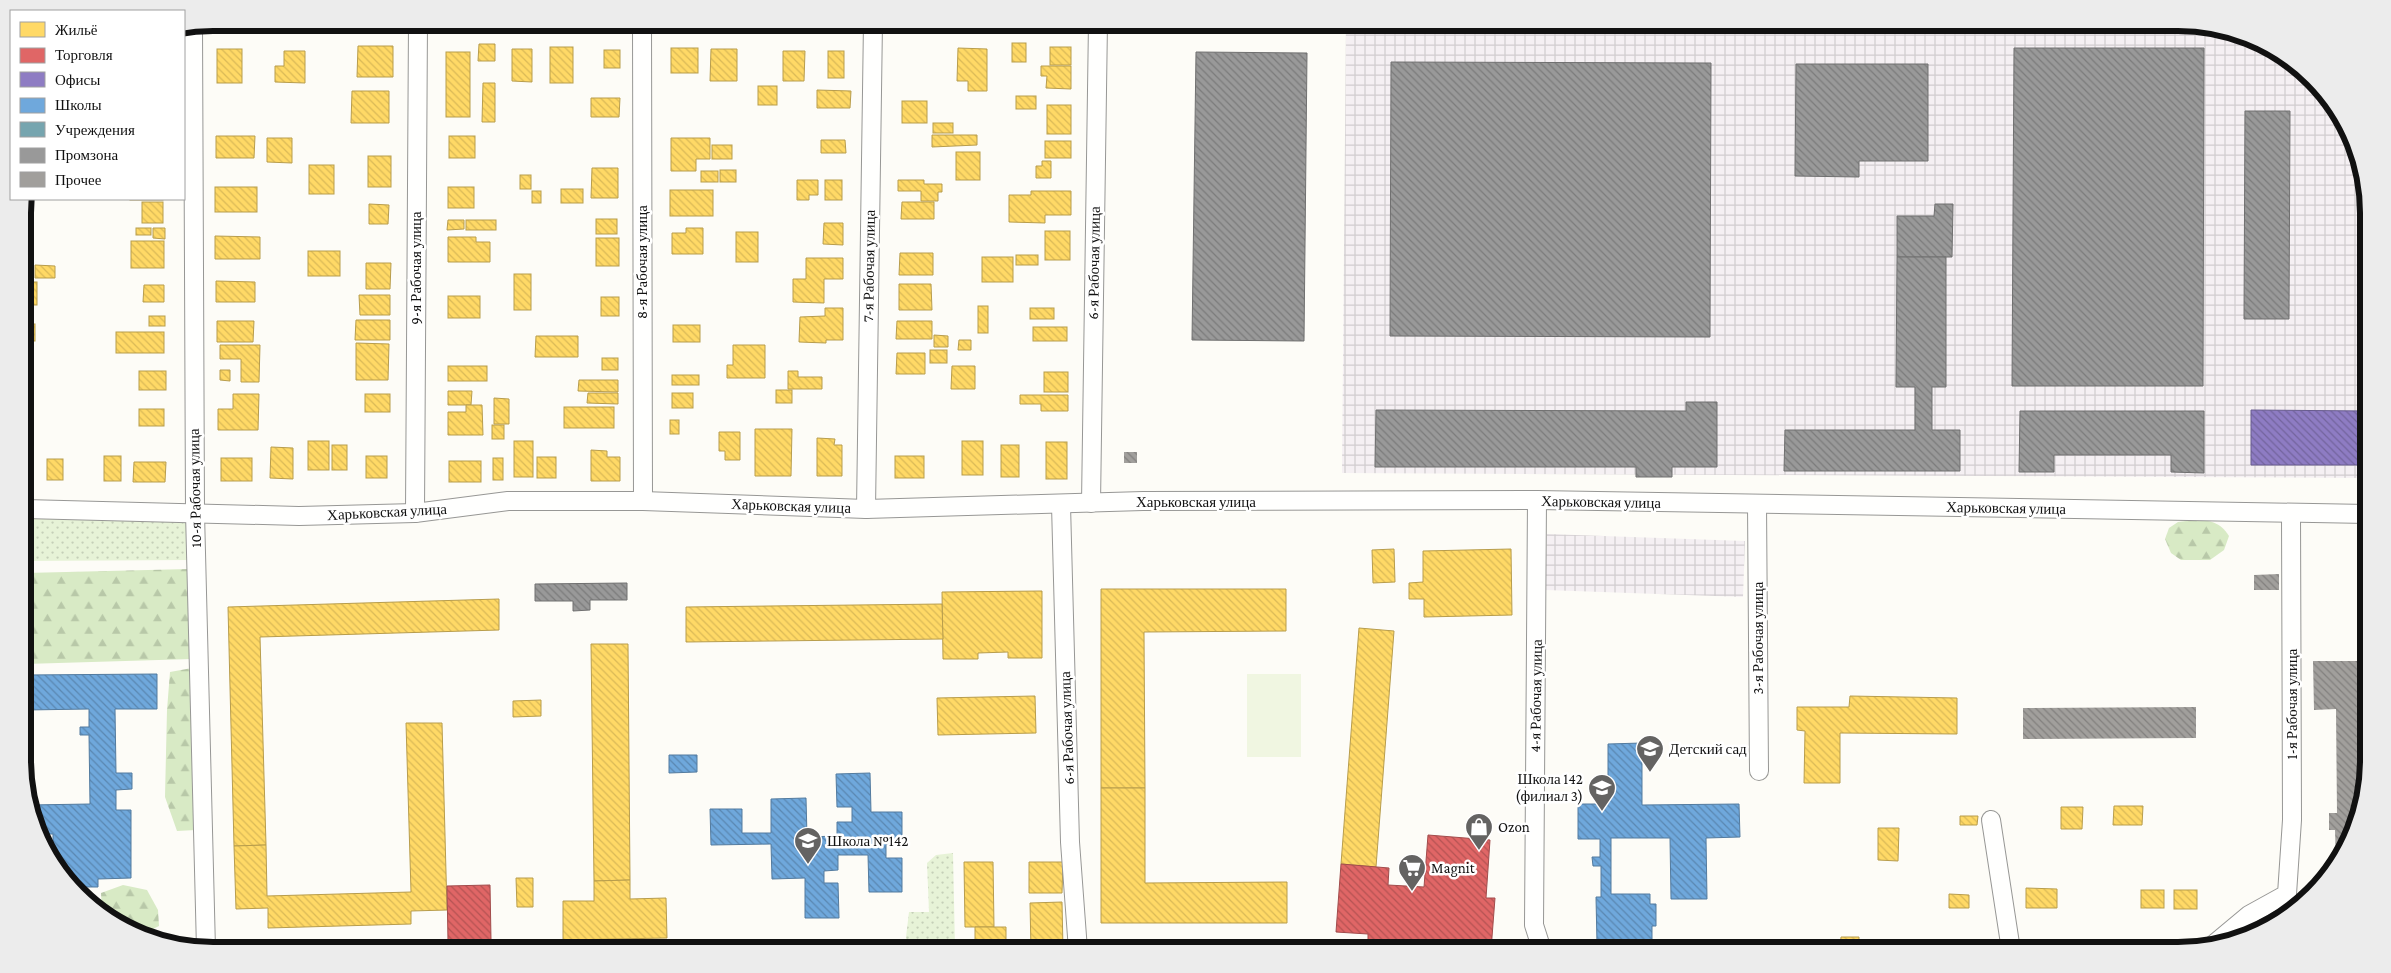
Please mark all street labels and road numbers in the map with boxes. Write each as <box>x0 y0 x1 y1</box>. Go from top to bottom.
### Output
street label: 8-я Рабочая улица <box>634 205 650 319</box>
street label: 6-я Рабочая улица <box>1085 206 1103 320</box>
street label: 7-я Рабочая улица <box>860 209 878 322</box>
street label: 9-я Рабочая улица <box>408 211 424 325</box>
street label: 10-я Рабочая улица <box>186 428 204 548</box>
street label: Харьковская улица <box>1541 493 1661 511</box>
street label: Харьковская улица <box>1136 494 1256 510</box>
street label: Харьковская улица <box>731 496 852 516</box>
street label: Харьковская улица <box>1946 499 2066 517</box>
street label: Харьковская улица <box>327 501 448 523</box>
street label: 3-я Рабочая улица <box>1750 581 1766 695</box>
street label: 4-я Рабочая улица <box>1527 639 1545 753</box>
street label: 1-я Рабочая улица <box>2284 648 2300 759</box>
street label: 6-я Рабочая улица <box>1057 671 1077 785</box>

